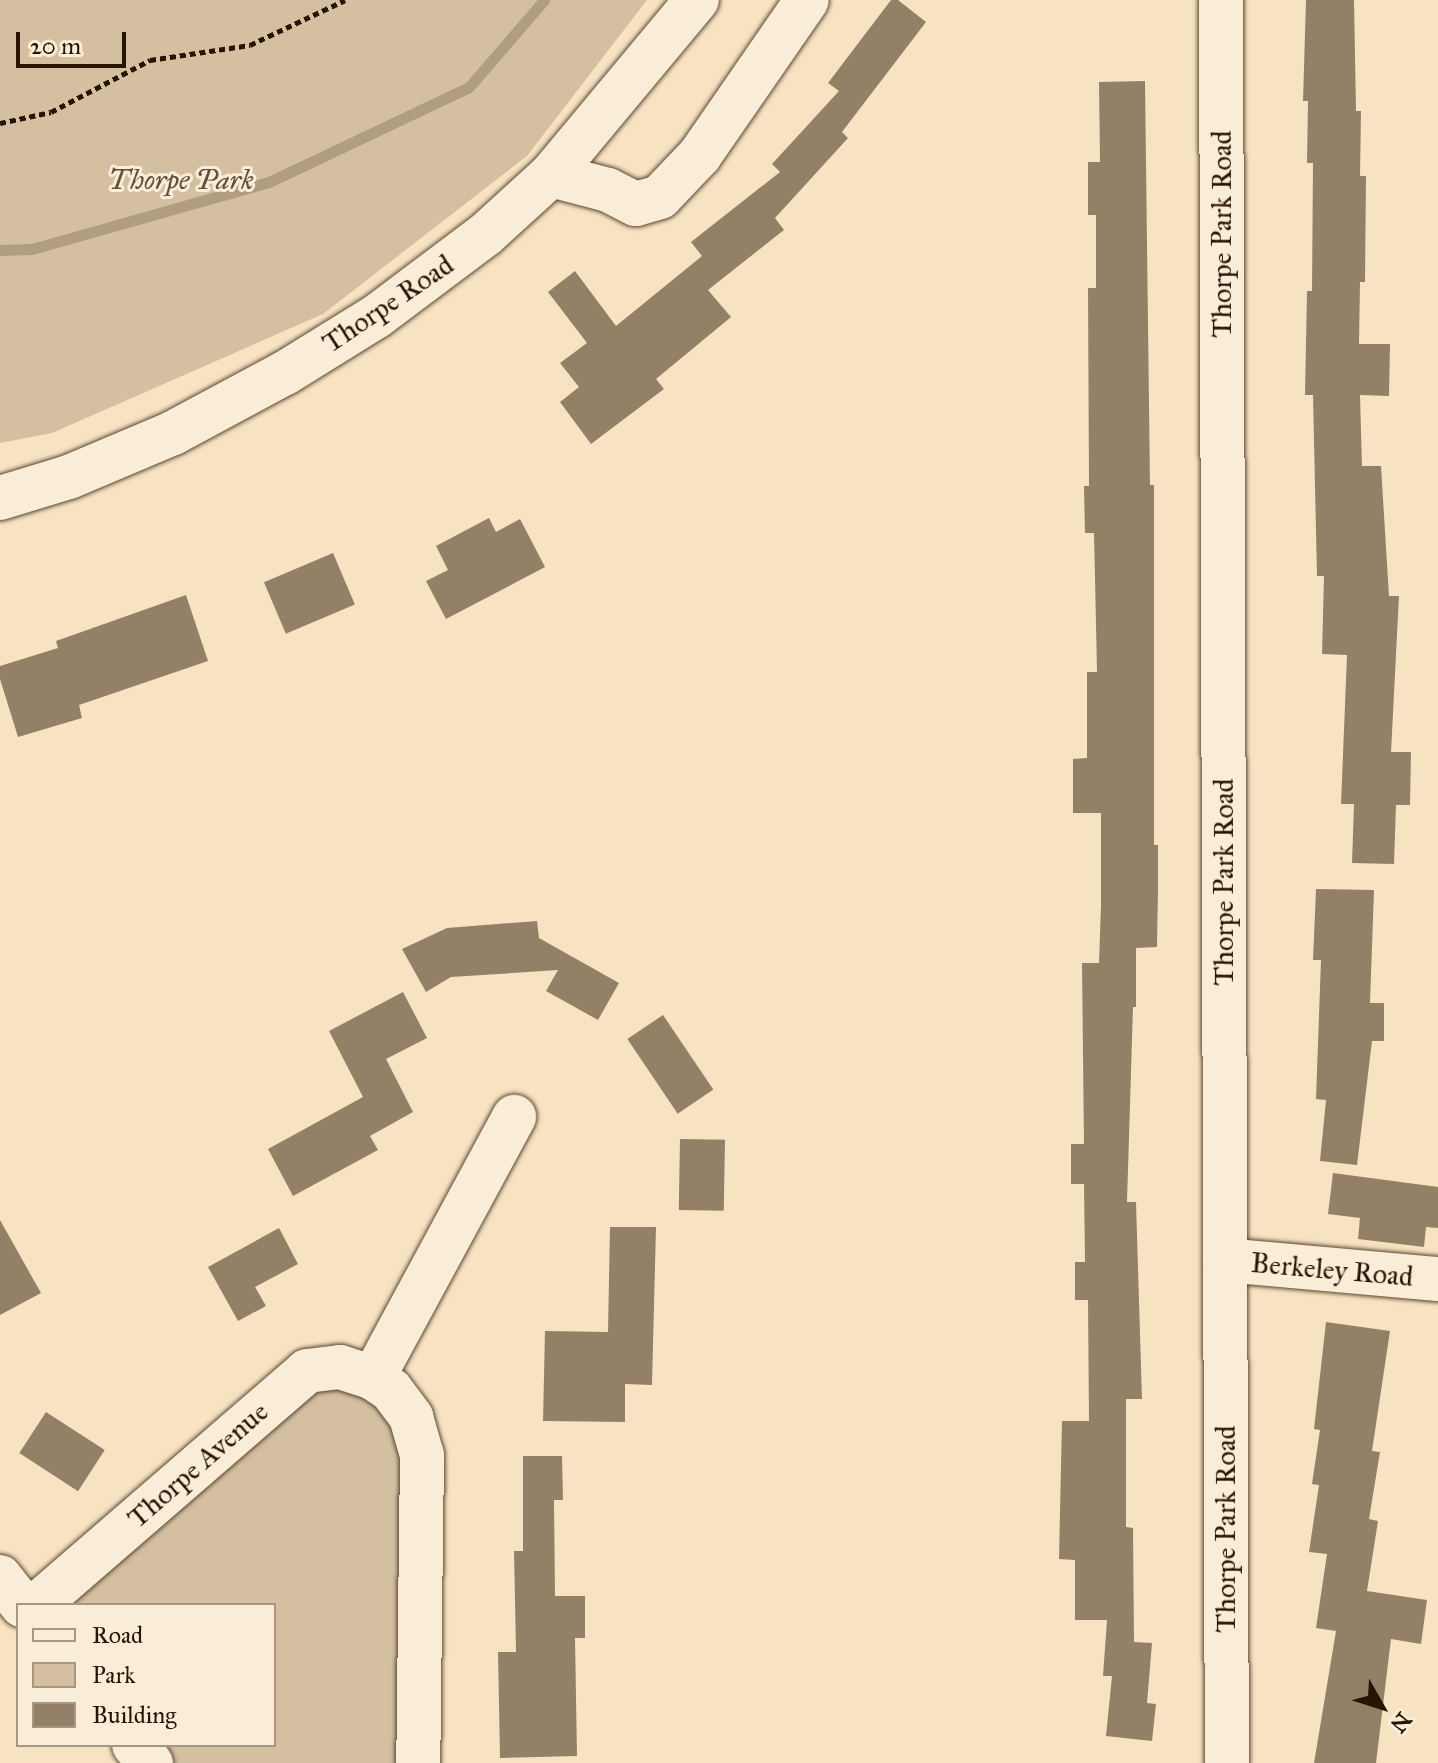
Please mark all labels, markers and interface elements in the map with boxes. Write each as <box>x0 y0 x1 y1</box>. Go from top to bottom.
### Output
scale bar <box>20 16 130 66</box>
text: 20 m <box>30 31 81 61</box>
street label: Thorpe Park Road <box>1205 130 1239 338</box>
park label: Thorpe Park <box>108 163 254 197</box>
street label: Thorpe Road <box>316 248 460 360</box>
street label: Thorpe Park Road <box>1207 778 1241 986</box>
street label: Berkeley Road <box>1250 1246 1414 1294</box>
street label: Thorpe Avenue <box>121 1395 275 1535</box>
street label: Thorpe Park Road <box>1209 1425 1243 1633</box>
legend <box>16 1603 276 1747</box>
text: Road <box>92 1620 143 1650</box>
text: Park <box>92 1660 135 1690</box>
north arrow <box>1342 1667 1422 1747</box>
text: Building <box>92 1700 177 1730</box>
text: N <box>1385 1707 1417 1738</box>

